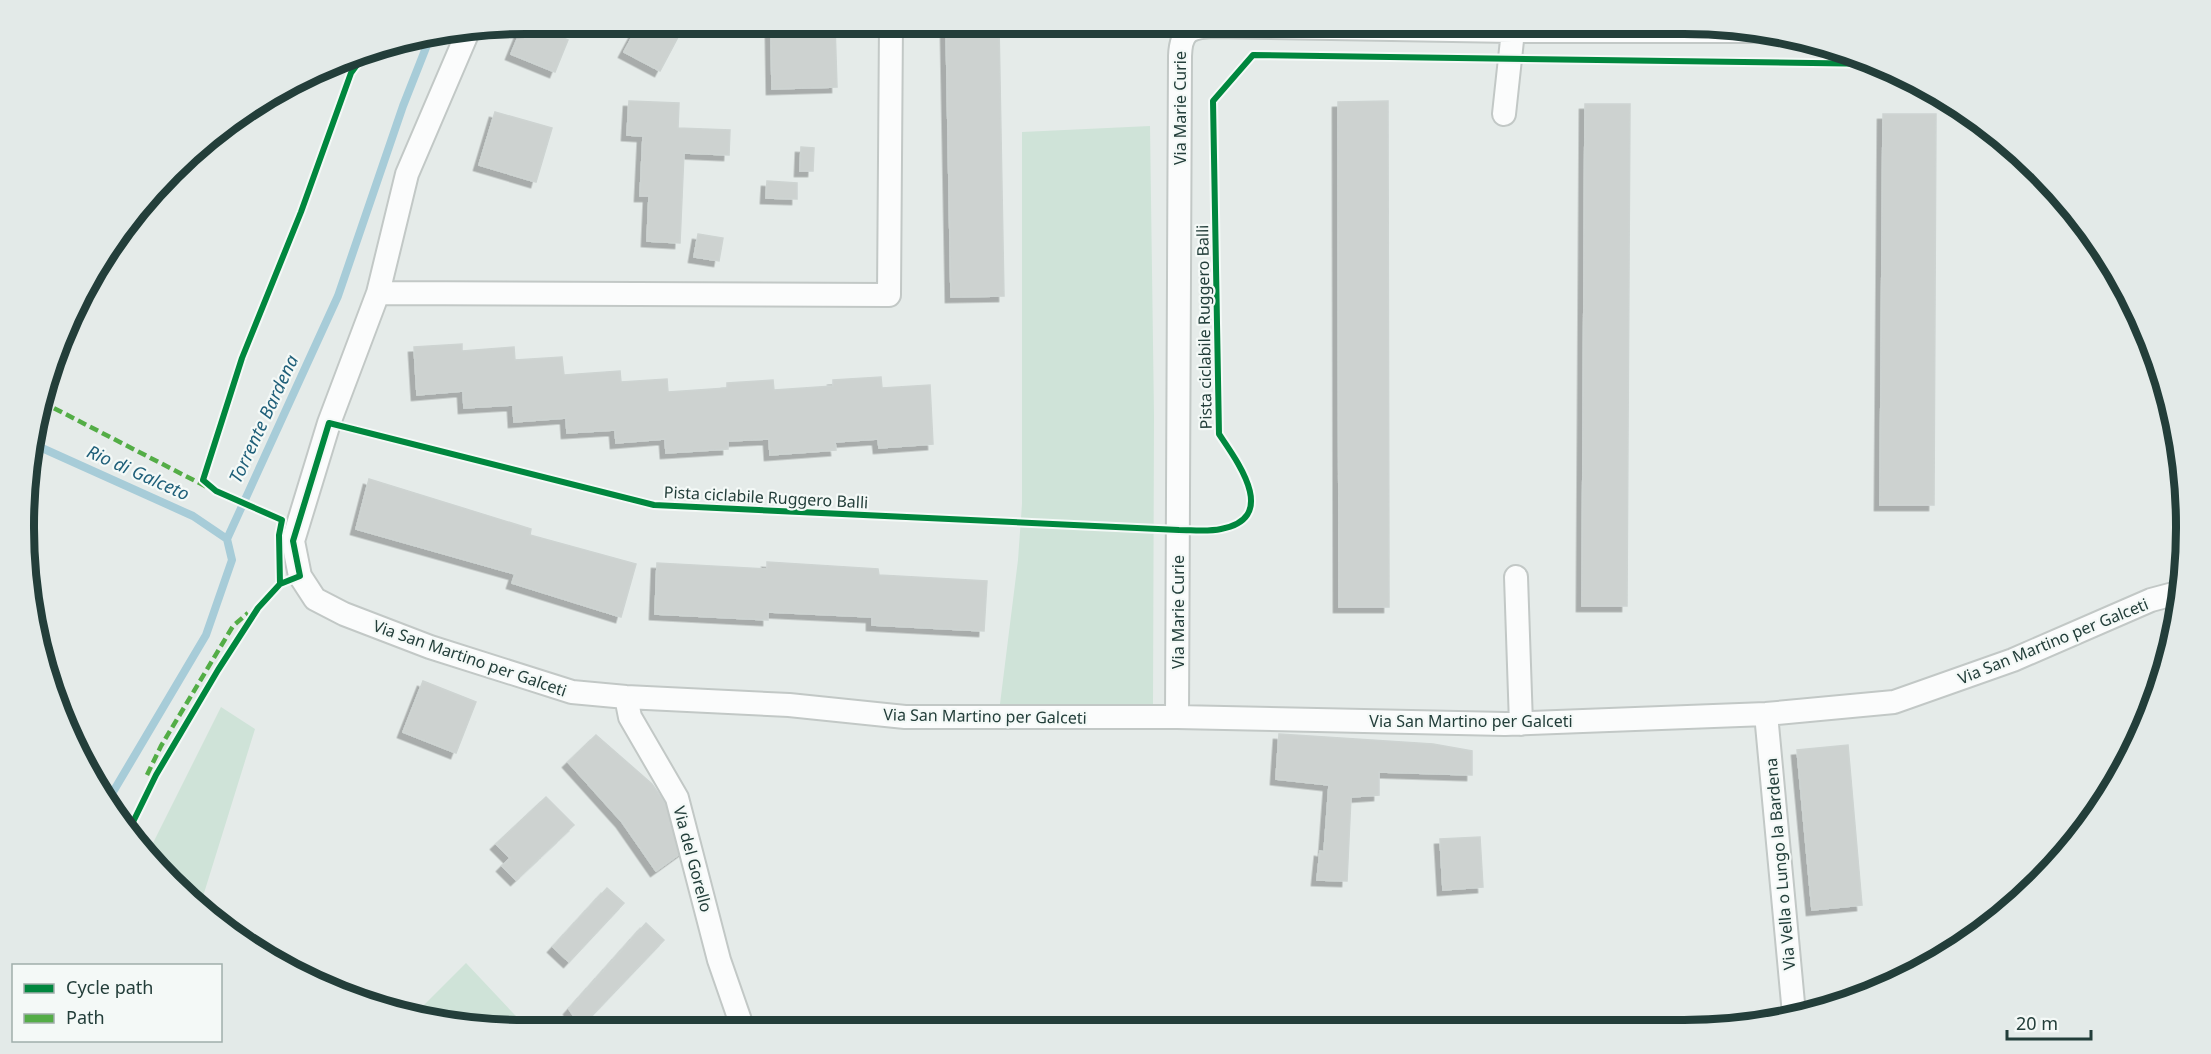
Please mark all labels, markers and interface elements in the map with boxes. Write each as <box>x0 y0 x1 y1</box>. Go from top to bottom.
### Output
street label: Via Marie Curie <box>1169 51 1191 165</box>
street label: Pista ciclabile Ruggero Balli <box>1191 224 1217 430</box>
water label: Torrente Bardena <box>223 351 303 487</box>
water label: Rio di Galceto <box>83 439 193 505</box>
street label: Pista ciclabile Ruggero Balli <box>663 481 869 513</box>
street label: Via Marie Curie <box>1167 555 1189 669</box>
street label: Via San Martino per Galceti <box>1955 593 2151 689</box>
street label: Via San Martino per Galceti <box>370 614 570 702</box>
street label: Via San Martino per Galceti <box>883 703 1087 729</box>
street label: Via San Martino per Galceti <box>1369 710 1573 732</box>
street label: Via Vella o Lungo la Bardena <box>1760 757 1800 971</box>
street label: Via del Gorello <box>668 804 718 914</box>
legend <box>12 964 222 1042</box>
text: Cycle path <box>66 975 153 999</box>
scale bar <box>2007 1003 2091 1041</box>
text: Path <box>66 1005 105 1029</box>
text: 20 m <box>2016 1011 2058 1035</box>

